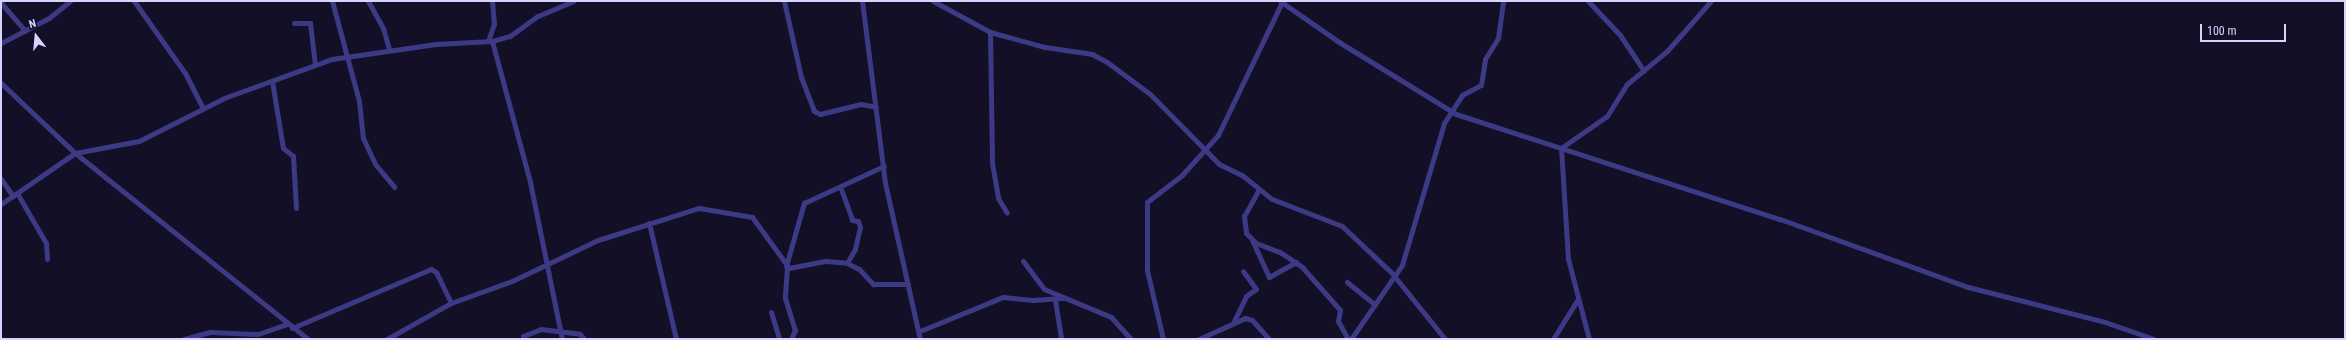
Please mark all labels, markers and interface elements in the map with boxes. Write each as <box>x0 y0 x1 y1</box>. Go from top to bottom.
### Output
north arrow <box>16 16 56 56</box>
scale bar <box>2202 16 2288 42</box>
text: N <box>28 17 38 31</box>
text: 100 m <box>2207 24 2237 38</box>

